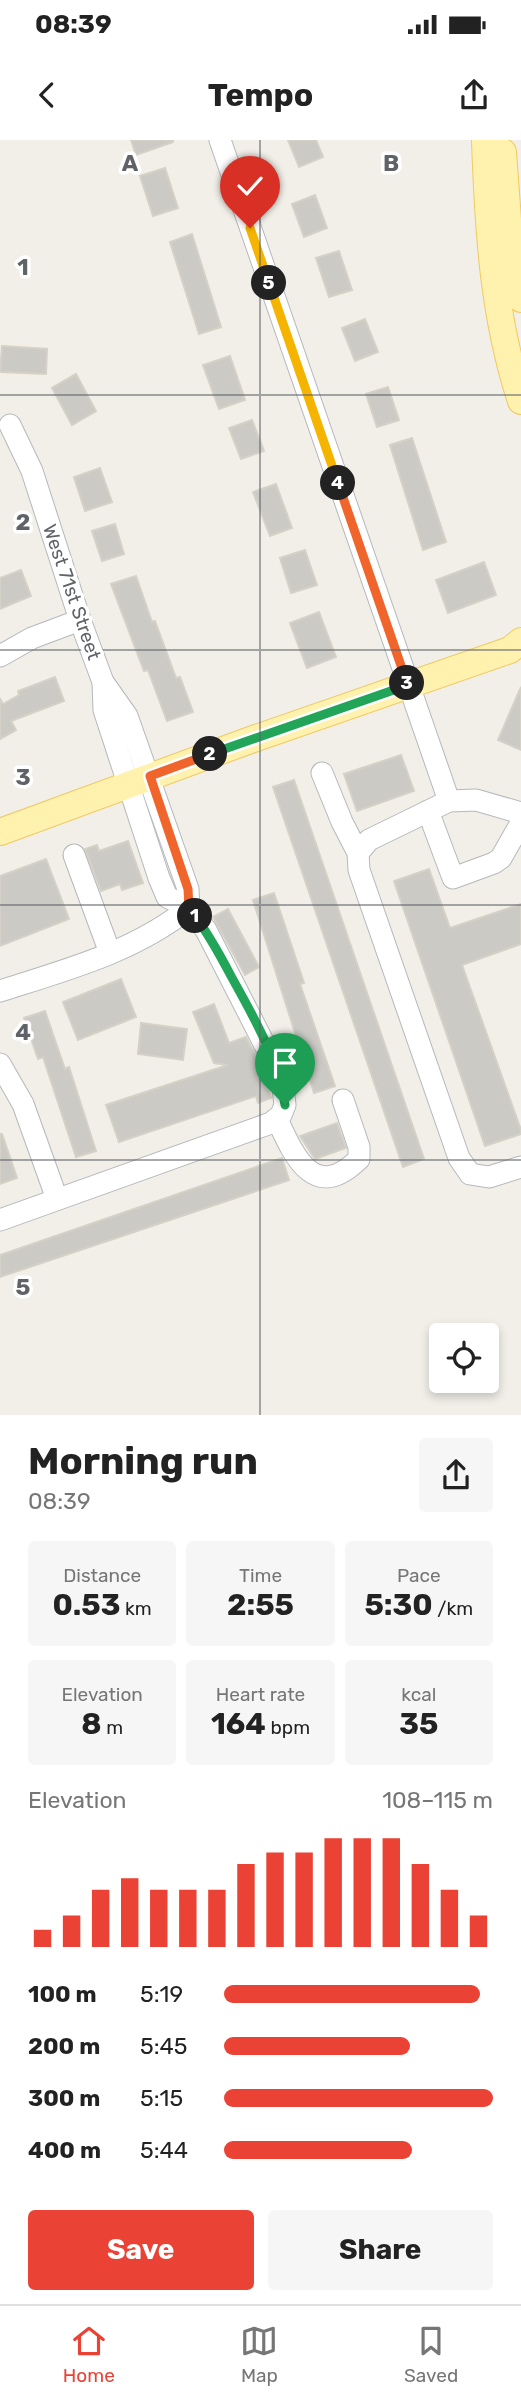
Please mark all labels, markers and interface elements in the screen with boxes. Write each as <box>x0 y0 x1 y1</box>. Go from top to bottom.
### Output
text: 08:39 <box>35 9 112 40</box>
icon: back <box>28 76 66 114</box>
text: Tempo <box>208 76 313 114</box>
icon: share <box>455 76 493 114</box>
text: A <box>122 149 139 177</box>
text: B <box>383 149 399 177</box>
pin <box>220 156 280 228</box>
icon: check <box>231 167 269 205</box>
text: 1 <box>17 253 29 281</box>
pin: 5 <box>252 265 286 300</box>
text: 5 <box>262 271 275 294</box>
pin: 4 <box>320 466 356 500</box>
text: 4 <box>331 471 344 494</box>
text: 2 <box>16 508 30 536</box>
street label: West 71st Street <box>38 521 106 663</box>
pin: 3 <box>390 666 424 700</box>
text: 3 <box>400 671 413 694</box>
pin: 2 <box>192 736 228 772</box>
text: 2 <box>203 742 216 765</box>
text: 3 <box>15 763 31 791</box>
pin: 1 <box>178 898 212 934</box>
text: 1 <box>190 904 199 927</box>
text: 4 <box>15 1018 31 1046</box>
pin <box>255 1033 315 1105</box>
icon: arrive <box>266 1044 304 1082</box>
text: 5 <box>16 1273 31 1301</box>
map controls <box>429 1323 499 1393</box>
button: locate <box>429 1323 499 1393</box>
text: Morning run <box>28 1438 258 1484</box>
button: share <box>419 1438 493 1512</box>
text: 08:39 <box>28 1487 91 1515</box>
text: Distance <box>63 1564 141 1587</box>
text: Time <box>239 1564 282 1587</box>
text: Pace <box>397 1564 441 1587</box>
text: 0.53 <box>53 1587 120 1623</box>
text: 2:55 <box>227 1587 294 1623</box>
text: 5:30 <box>364 1587 433 1623</box>
text: km <box>120 1597 152 1620</box>
text: /km <box>433 1597 473 1620</box>
text: Elevation <box>61 1683 143 1706</box>
text: Heart rate <box>216 1683 305 1706</box>
text: kcal <box>401 1683 436 1706</box>
text: 8 <box>81 1706 102 1742</box>
text: 164 <box>211 1706 266 1742</box>
text: 35 <box>399 1706 438 1742</box>
text: m <box>102 1716 123 1739</box>
text: bpm <box>266 1716 310 1739</box>
text: Elevation <box>28 1786 127 1814</box>
text: 108–115 m <box>382 1786 493 1814</box>
text: 100 m <box>28 1980 97 2008</box>
text: 5:19 <box>140 1980 183 2008</box>
text: 200 m <box>28 2032 100 2060</box>
text: 5:45 <box>140 2032 188 2060</box>
text: 300 m <box>28 2084 100 2112</box>
text: 5:15 <box>140 2084 183 2112</box>
text: 400 m <box>28 2136 101 2164</box>
text: 5:44 <box>140 2136 188 2164</box>
button: Save <box>28 2210 254 2290</box>
button: Share <box>268 2210 493 2290</box>
tab: Home <box>63 2322 115 2387</box>
tab: Map <box>240 2322 278 2387</box>
tab: Saved <box>404 2322 458 2387</box>

